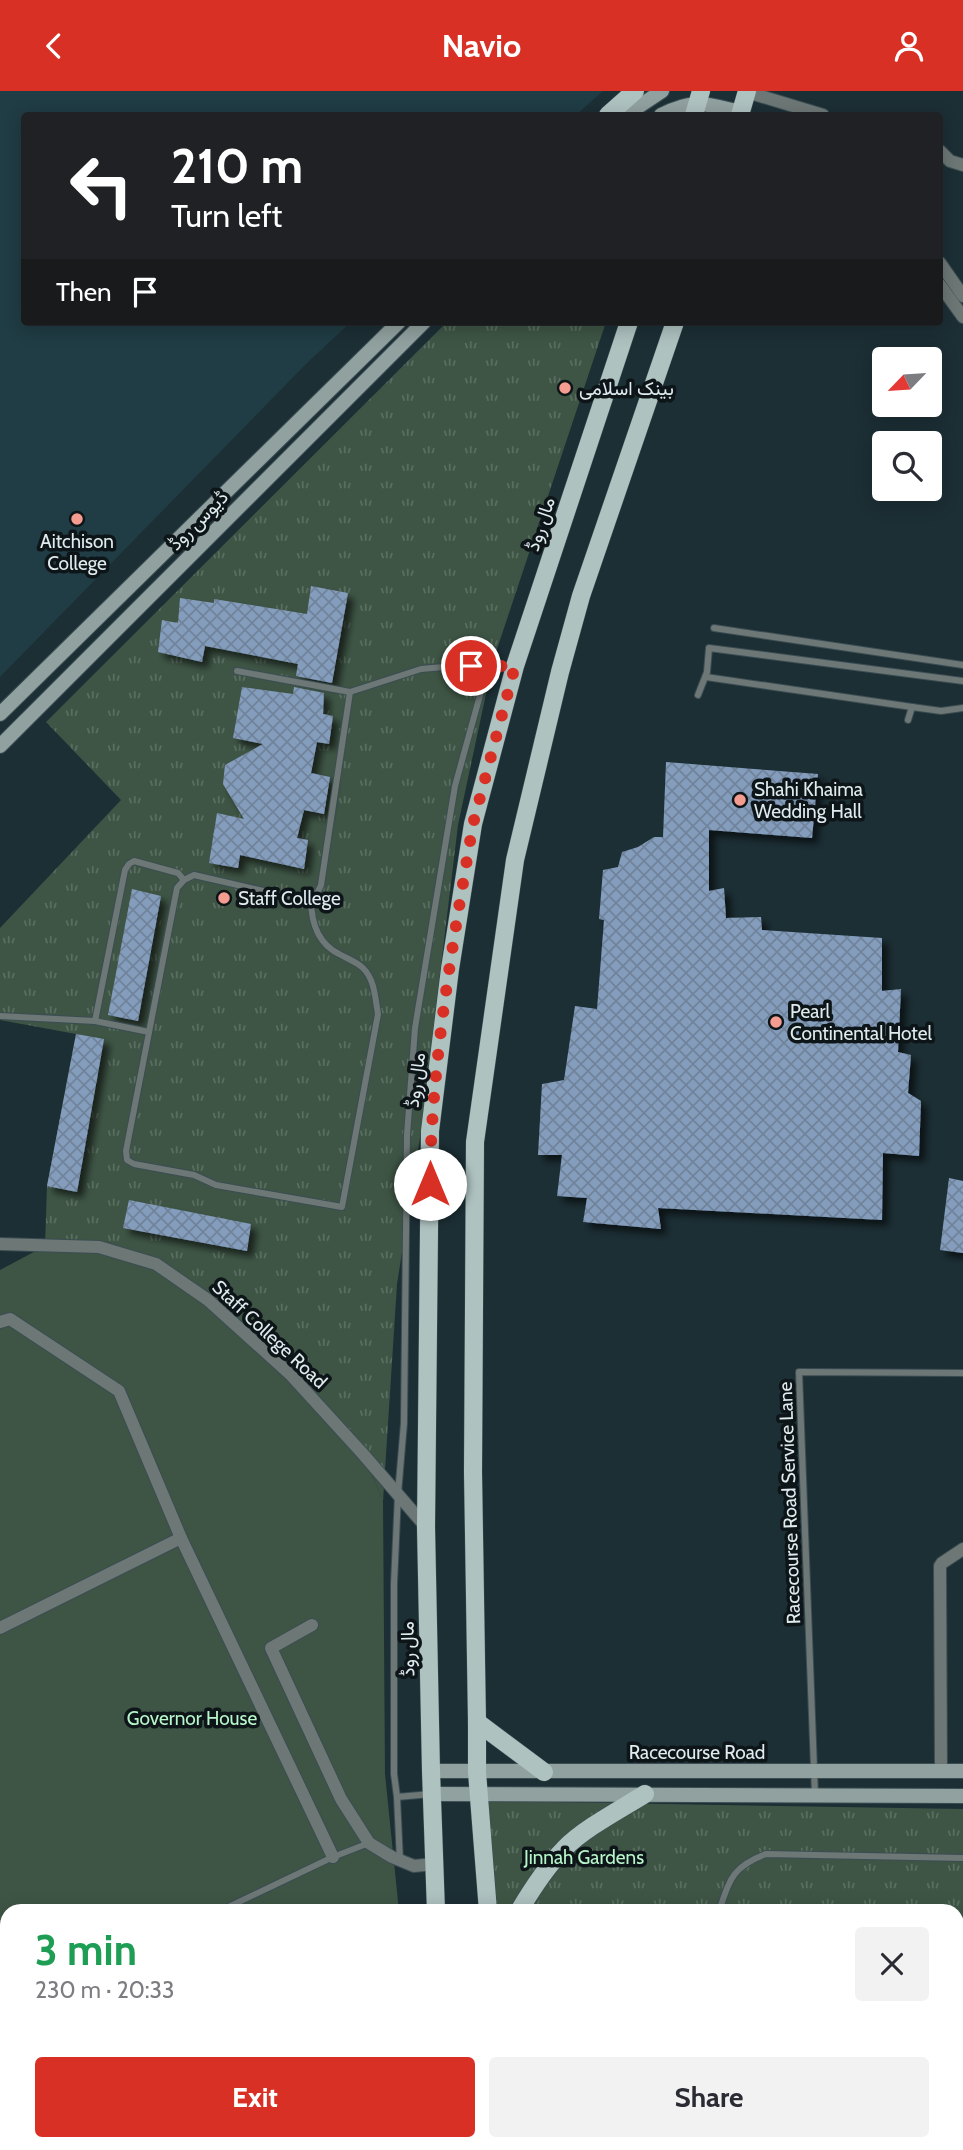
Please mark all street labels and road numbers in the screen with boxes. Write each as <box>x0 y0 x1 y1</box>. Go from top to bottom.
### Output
street label: ڈیوس روڈ <box>164 486 233 555</box>
street label: مال روڈ <box>521 494 560 554</box>
street label: مال روڈ <box>401 1051 430 1109</box>
street label: Staff College Road <box>208 1275 332 1393</box>
street label: Racecourse Road Service Lane <box>774 1381 805 1625</box>
street label: مال روڈ <box>396 1621 419 1677</box>
street label: Racecourse Road <box>629 1741 765 1764</box>

